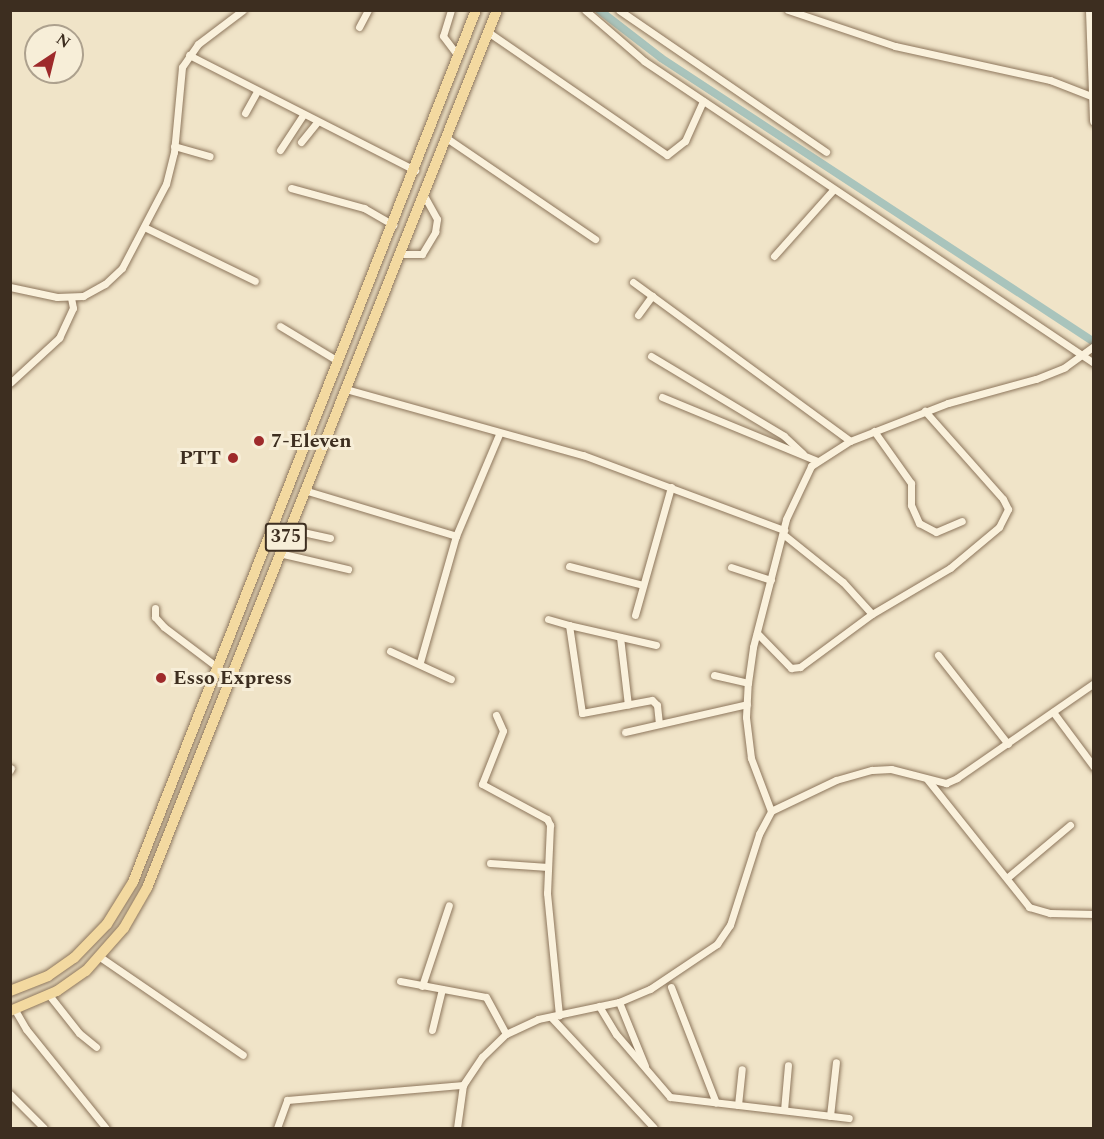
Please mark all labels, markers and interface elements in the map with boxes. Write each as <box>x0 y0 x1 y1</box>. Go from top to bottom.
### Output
north arrow <box>24 24 84 84</box>
text: N <box>51 27 75 54</box>
place label: 7-Eleven <box>271 429 352 453</box>
marker: 7-Eleven <box>252 434 266 448</box>
place label: PTT <box>179 446 221 470</box>
marker: PTT <box>226 451 240 465</box>
road number: 375 <box>264 522 308 552</box>
place label: Esso Express <box>173 666 292 690</box>
marker: Esso Express <box>154 671 168 685</box>

